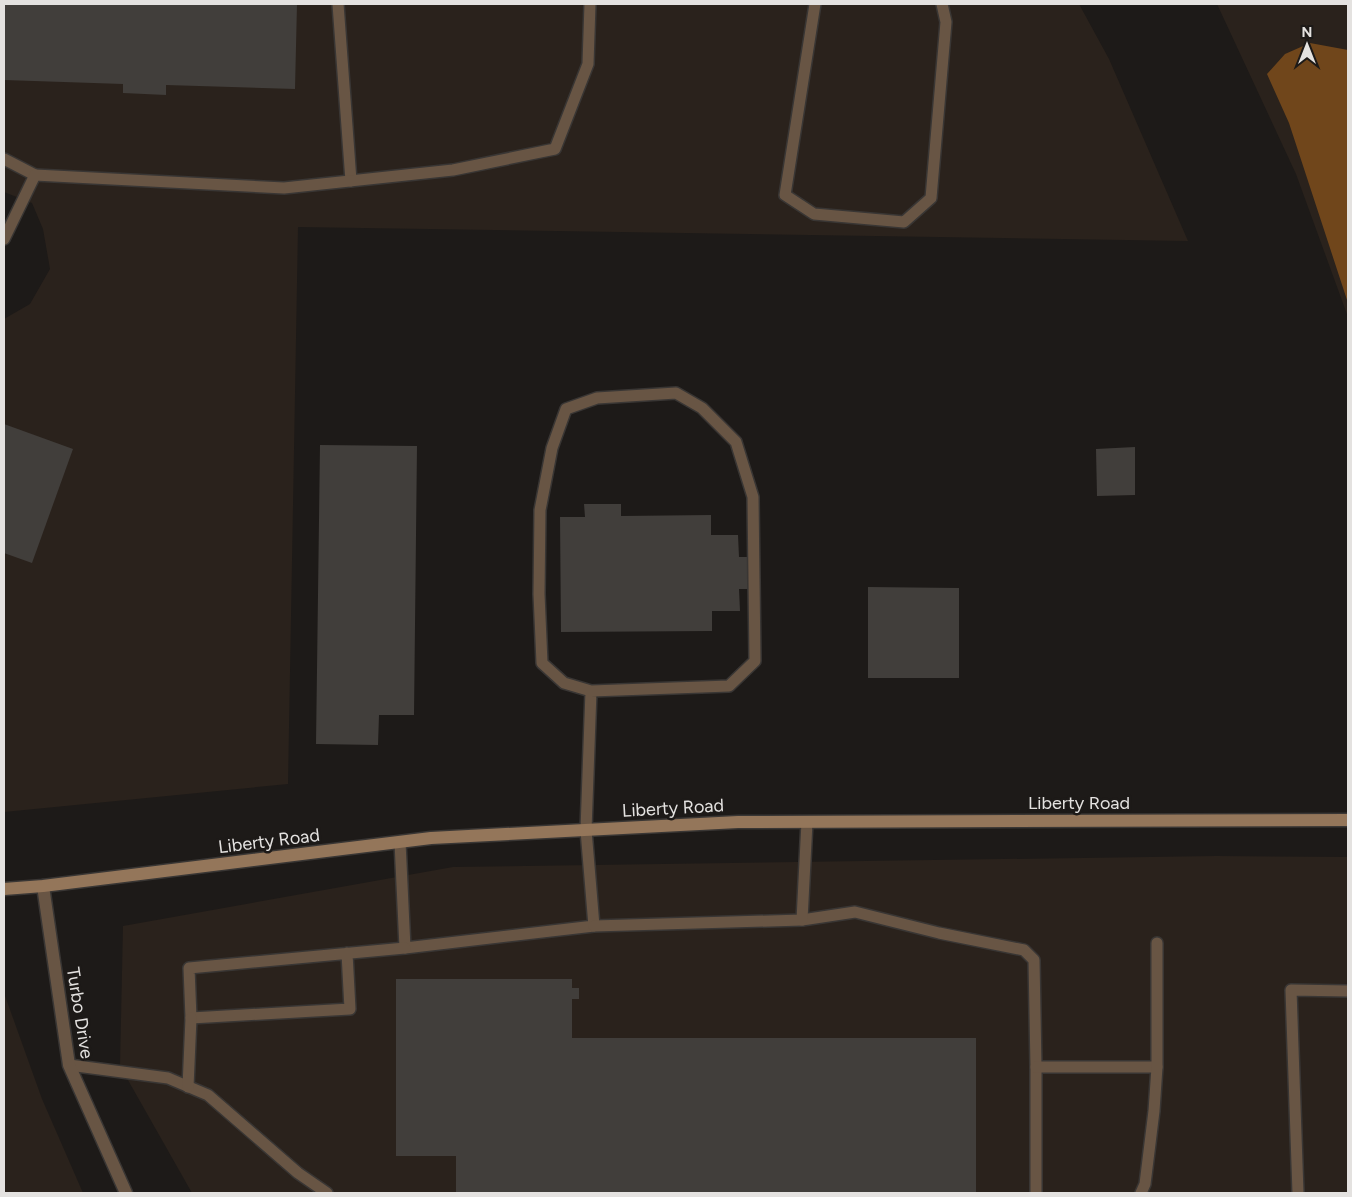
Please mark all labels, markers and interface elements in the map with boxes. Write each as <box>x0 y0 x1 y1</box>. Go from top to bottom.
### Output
north arrow <box>1282 20 1332 70</box>
text: N <box>1302 24 1312 41</box>
street label: Liberty Road <box>1028 792 1130 814</box>
street label: Liberty Road <box>621 794 725 822</box>
street label: Liberty Road <box>217 824 321 858</box>
street label: Turbo Drive <box>62 966 98 1060</box>

